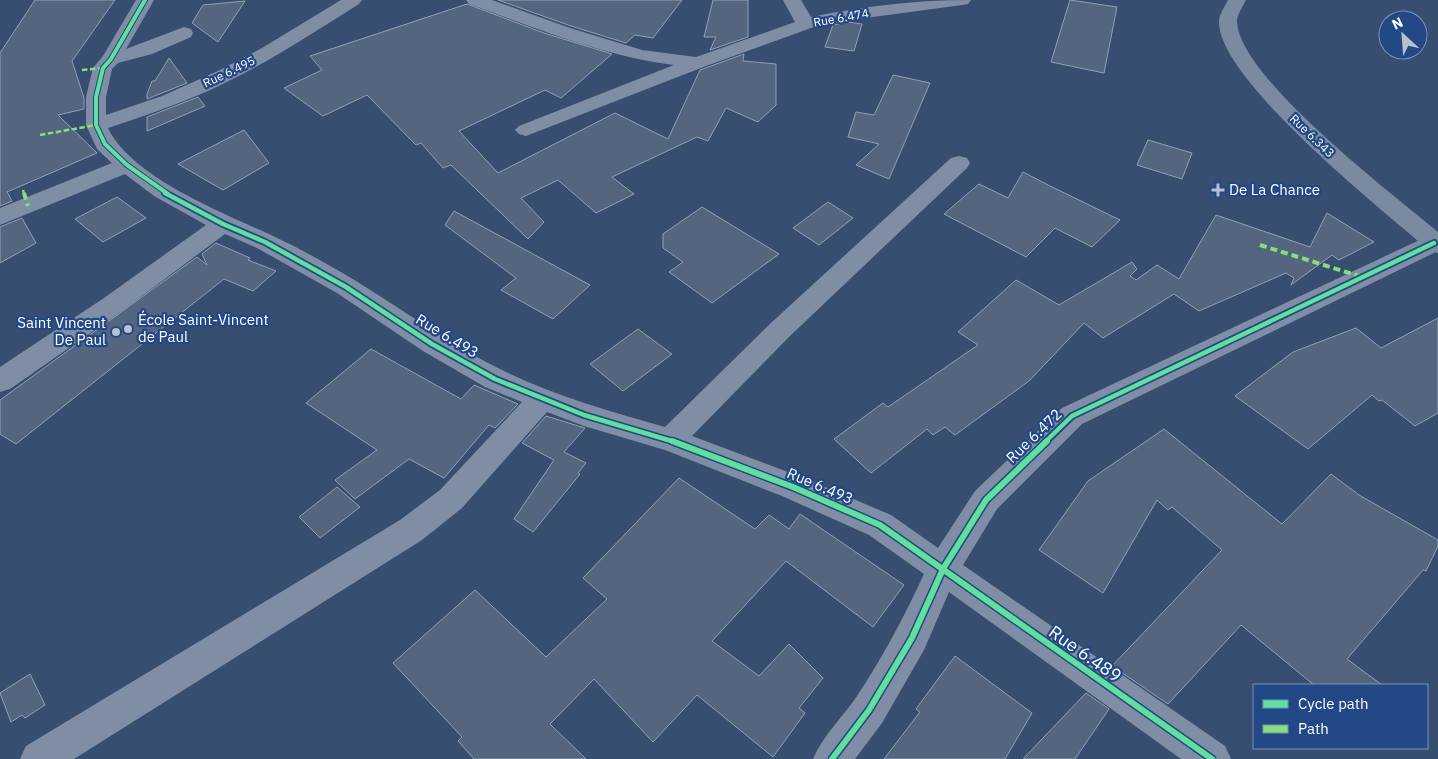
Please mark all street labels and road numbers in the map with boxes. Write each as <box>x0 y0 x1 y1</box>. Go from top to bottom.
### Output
street label: Rue 6.474 <box>812 5 870 30</box>
street label: Rue 6.495 <box>200 53 257 91</box>
street label: Rue 6.343 <box>1287 111 1338 160</box>
street label: Rue 6.493 <box>412 309 482 362</box>
street label: Rue 6.472 <box>1002 404 1065 467</box>
street label: Rue 6.493 <box>784 463 856 508</box>
street label: Rue 6.489 <box>1044 620 1126 687</box>

